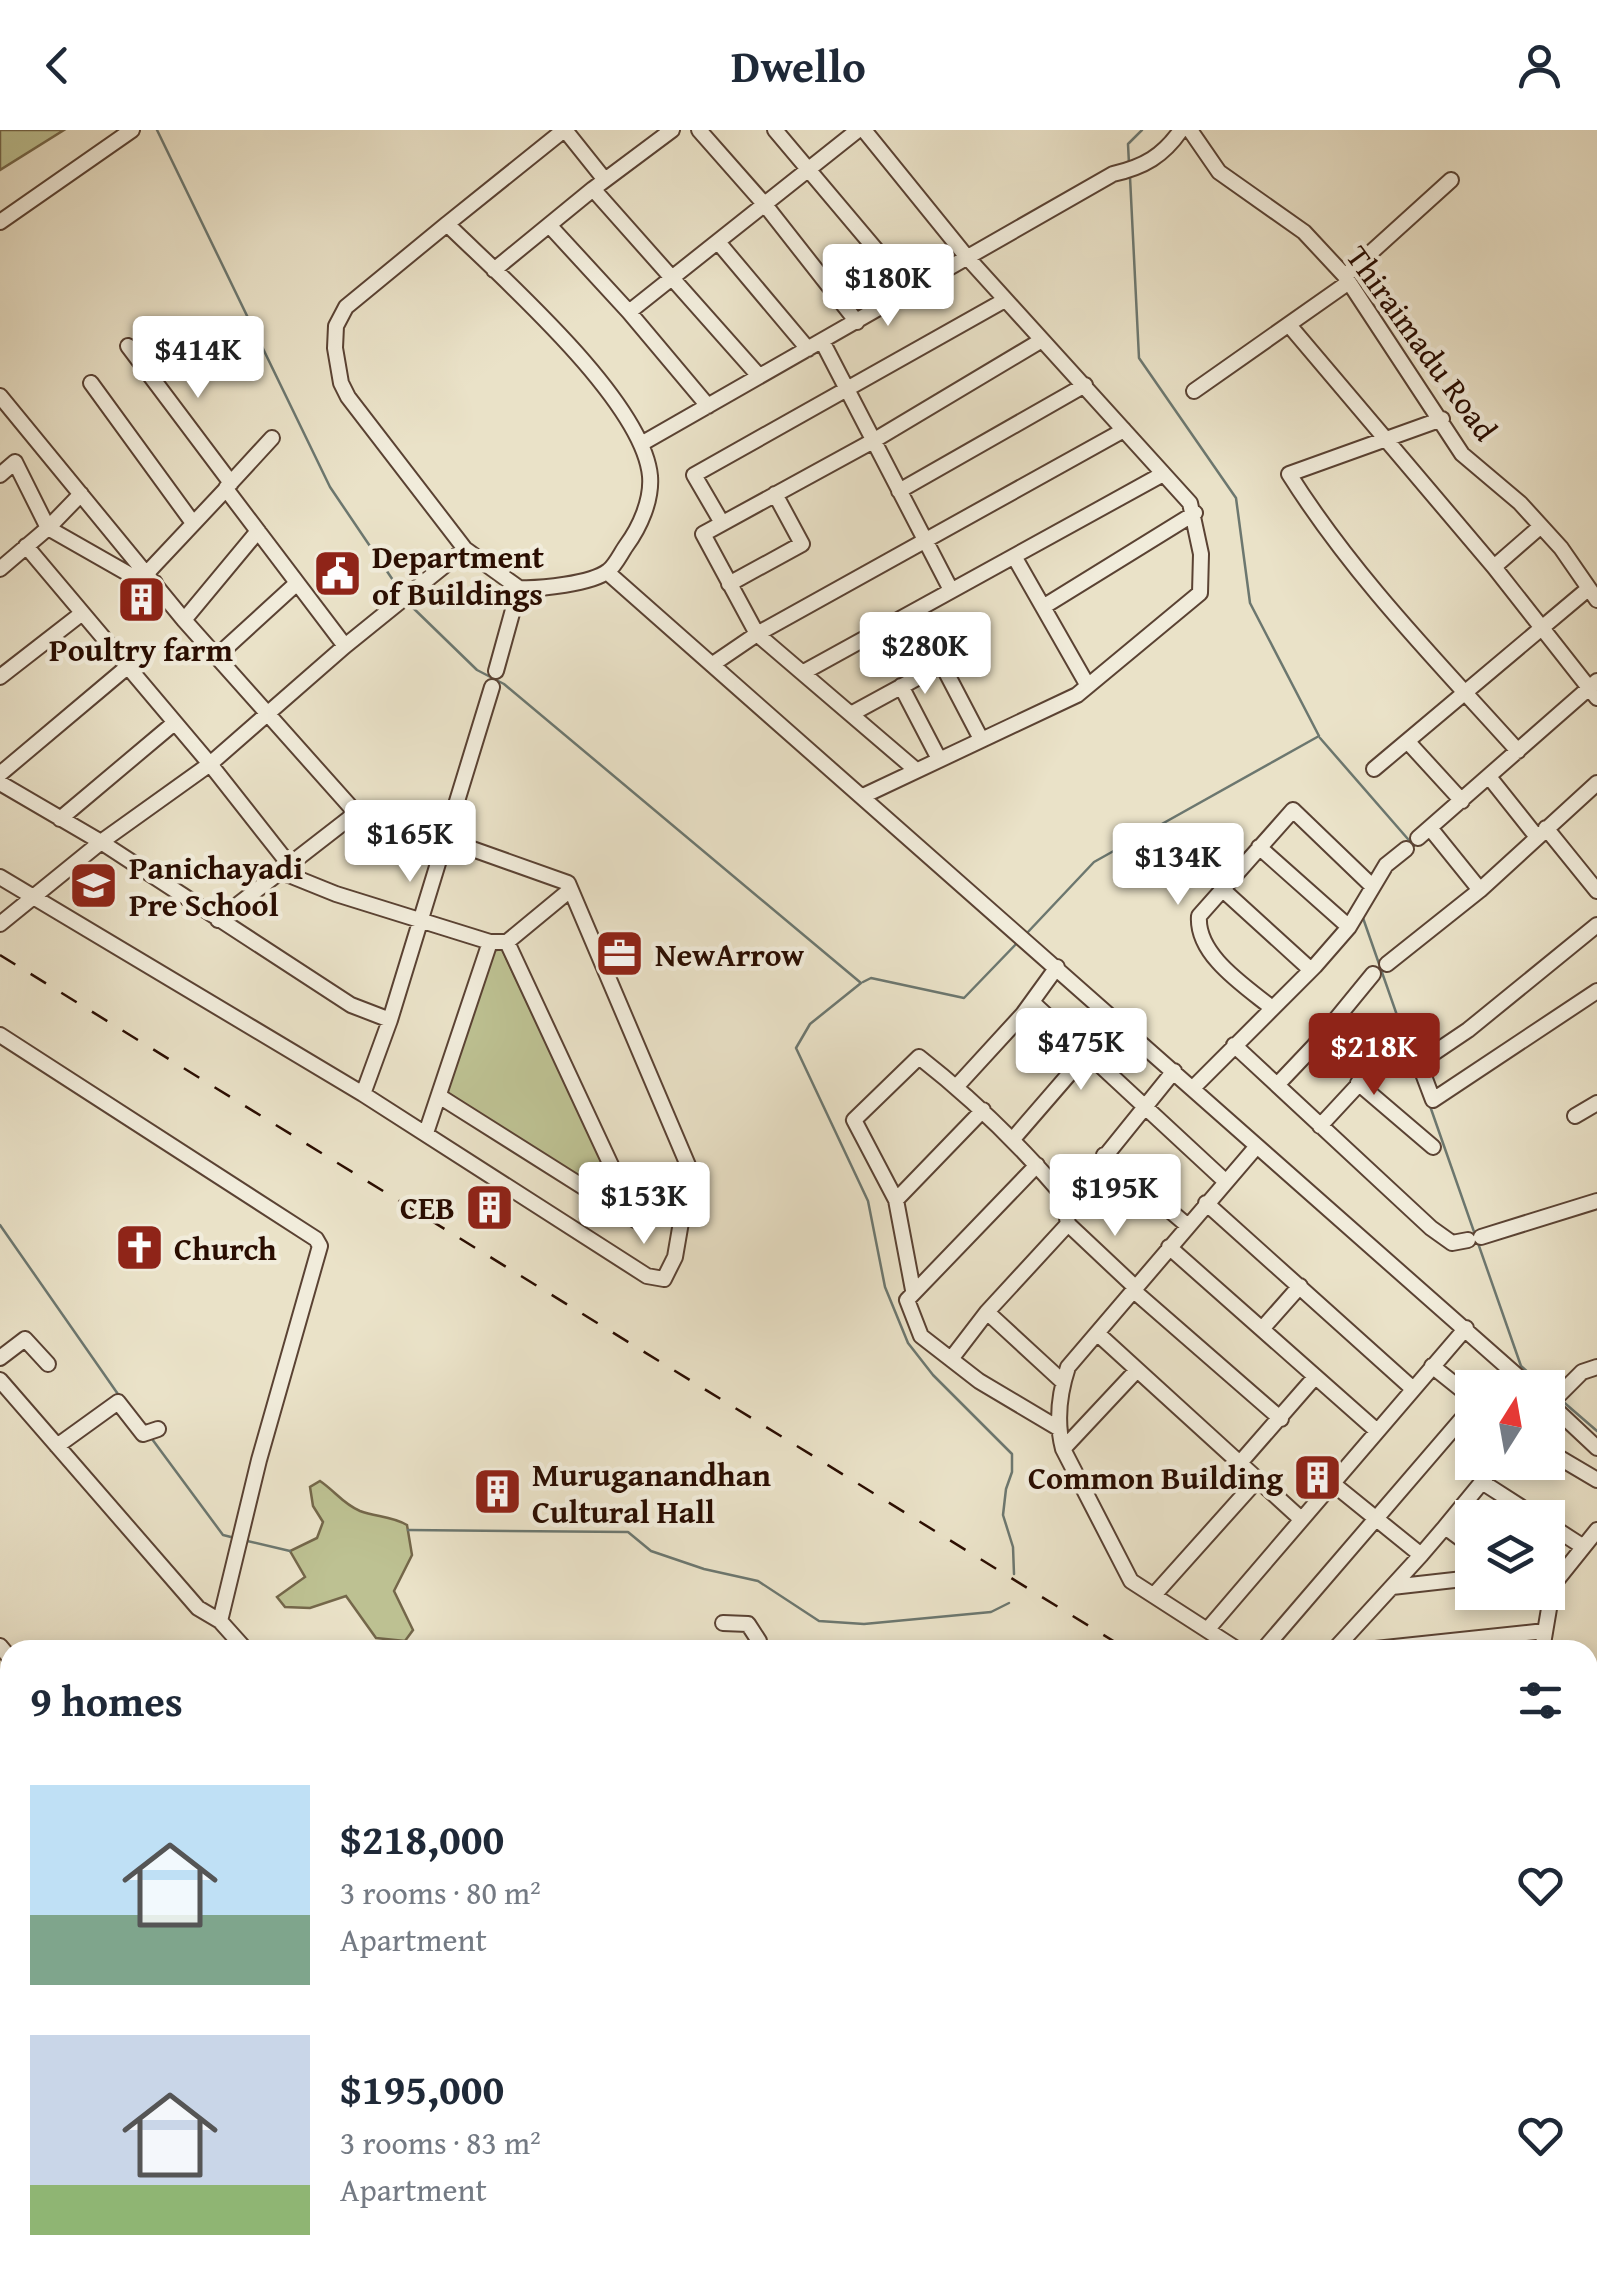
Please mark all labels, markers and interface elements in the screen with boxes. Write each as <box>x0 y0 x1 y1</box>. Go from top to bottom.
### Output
text: Dwello <box>731 33 866 98</box>
icon: back <box>30 38 85 93</box>
icon: person <box>1512 38 1567 93</box>
street label: Thiraimadu Road <box>1335 236 1509 450</box>
pin: $180K <box>818 244 958 329</box>
text: $180K <box>845 253 931 300</box>
pin: $414K <box>128 316 268 401</box>
text: $414K <box>155 325 241 372</box>
place label: Department of Buildings <box>372 533 544 617</box>
public building icon: Department of Buildings <box>311 548 363 600</box>
building icon: Poultry farm <box>115 573 167 625</box>
pin: $280K <box>855 612 995 697</box>
text: $280K <box>882 621 968 668</box>
place label: Poultry farm <box>49 626 234 673</box>
pin: $165K <box>340 800 480 885</box>
text: $165K <box>367 809 453 856</box>
pin: $134K <box>1108 823 1248 908</box>
text: $134K <box>1135 832 1221 879</box>
place label: Panichayadi Pre School <box>129 844 303 928</box>
school or university icon: Panichayadi Pre School <box>68 859 120 911</box>
office icon: NewArrow <box>594 928 646 980</box>
place label: NewArrow <box>655 931 804 978</box>
pin: $475K <box>1011 1008 1151 1093</box>
pin: $218K <box>1304 1013 1444 1098</box>
text: $475K <box>1038 1017 1124 1064</box>
text: $218K <box>1331 1022 1417 1069</box>
pin: $195K <box>1045 1154 1185 1239</box>
pin: $153K <box>574 1162 714 1247</box>
text: $195K <box>1072 1163 1158 1210</box>
text: $153K <box>601 1171 687 1218</box>
building icon: CEB <box>464 1181 516 1233</box>
place label: CEB <box>400 1184 455 1231</box>
church icon: Church <box>113 1222 165 1274</box>
place label: Church <box>174 1225 277 1272</box>
north arrow <box>1455 1370 1565 1480</box>
map controls <box>1455 1370 1565 1610</box>
place label: Muruganandhan Cultural Hall <box>532 1451 771 1535</box>
building icon: Common Building <box>1292 1451 1344 1503</box>
place label: Common Building <box>1028 1454 1283 1501</box>
building icon: Muruganandhan Cultural Hall <box>471 1466 523 1518</box>
button: layers <box>1455 1500 1565 1610</box>
text: 9 homes <box>30 1670 183 1731</box>
icon: filters <box>1513 1673 1568 1728</box>
text: $218,000 <box>340 1808 504 1869</box>
icon: home <box>110 1825 230 1945</box>
icon: heart <box>1513 1858 1568 1913</box>
text: 3 rooms · 80 m² <box>340 1869 541 1916</box>
text: Apartment <box>340 1916 487 1963</box>
text: $195,000 <box>340 2058 504 2119</box>
icon: home <box>110 2075 230 2195</box>
icon: heart <box>1513 2108 1568 2163</box>
text: 3 rooms · 83 m² <box>340 2119 541 2166</box>
text: Apartment <box>340 2166 487 2213</box>

